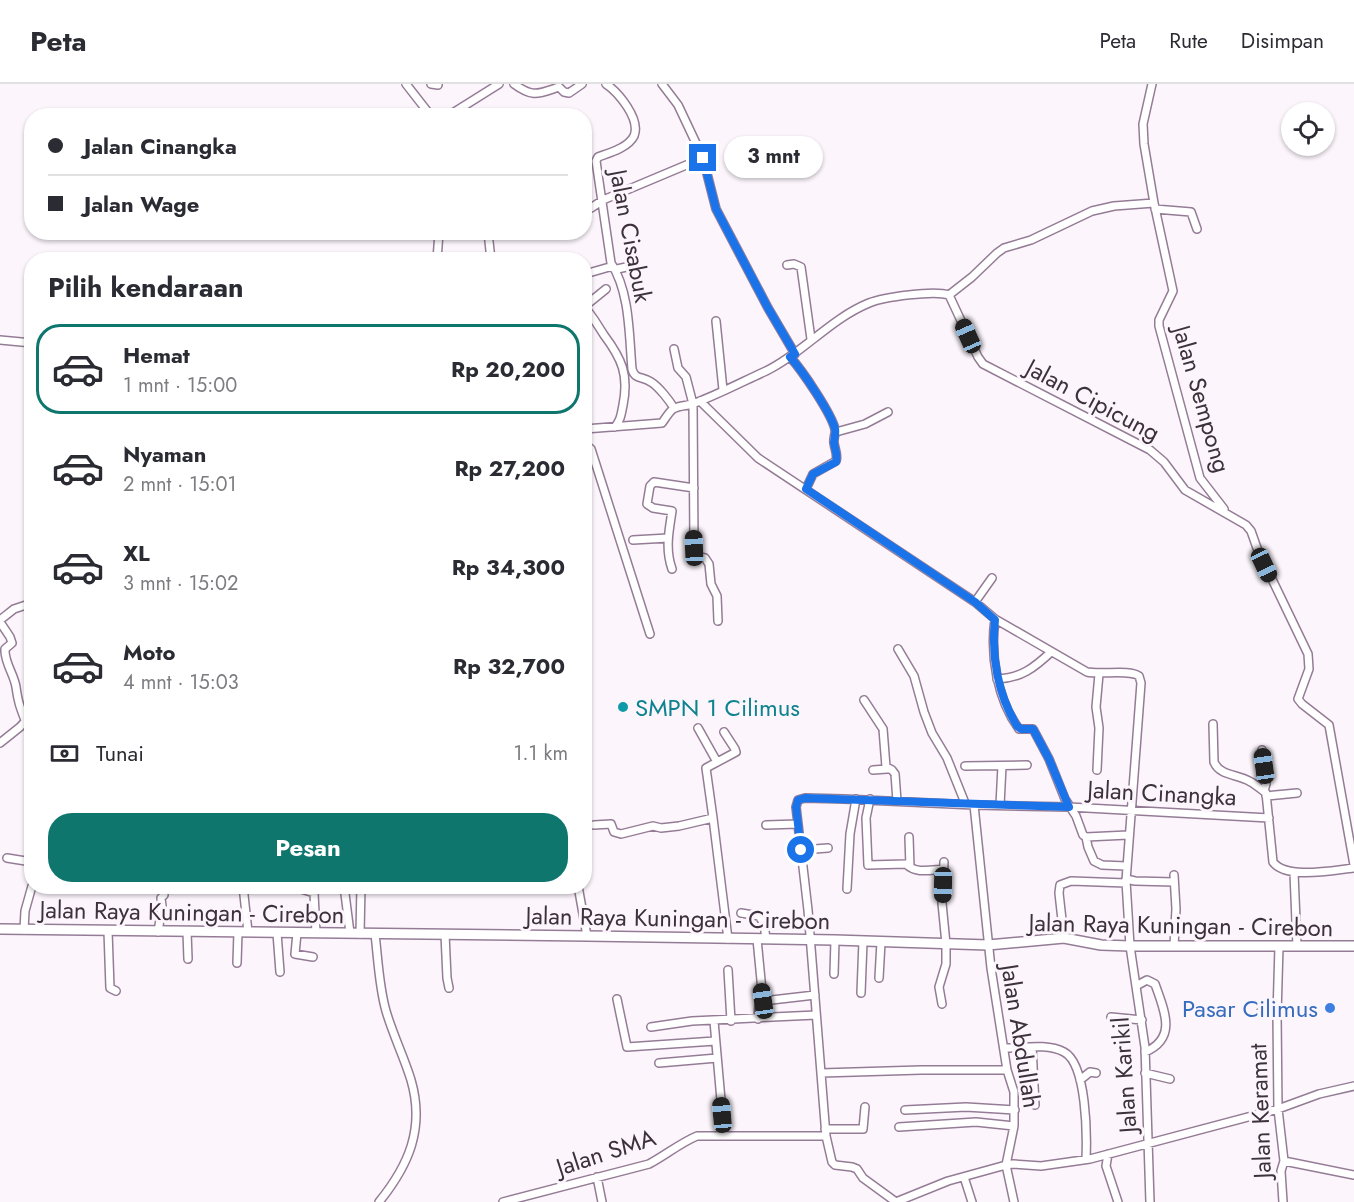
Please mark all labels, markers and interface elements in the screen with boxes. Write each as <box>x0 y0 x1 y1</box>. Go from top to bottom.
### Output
text: Peta <box>30 21 87 62</box>
text: Peta <box>1099 26 1136 56</box>
text: Rute <box>1169 26 1208 56</box>
text: Disimpan <box>1241 26 1324 56</box>
map controls <box>1281 102 1335 156</box>
button: locate <box>1281 102 1335 156</box>
text: Jalan Cinangka <box>84 130 237 162</box>
callout: 3 mnt <box>724 137 823 179</box>
text: 3 mnt <box>747 142 800 171</box>
route end <box>689 144 716 171</box>
street label: Jalan Cisabuk <box>600 164 661 306</box>
text: Jalan Wage <box>84 188 199 220</box>
text: Pilih kendaraan <box>48 268 244 307</box>
car <box>952 316 984 356</box>
street label: Jalan Sempong <box>1163 318 1240 477</box>
text: Hemat <box>123 339 190 371</box>
icon: car <box>51 342 105 396</box>
street label: Jalan Cipicung <box>1017 349 1166 450</box>
text: Rp 20,200 <box>451 353 565 385</box>
text: 1 mnt · 15:00 <box>123 371 237 400</box>
text: Nyaman <box>123 438 206 470</box>
icon: car <box>51 441 105 495</box>
text: Rp 27,200 <box>454 452 565 484</box>
text: 2 mnt · 15:01 <box>123 470 237 499</box>
car <box>684 530 704 566</box>
text: XL <box>123 537 150 569</box>
icon: car <box>51 540 105 594</box>
car <box>1248 545 1280 585</box>
text: Rp 34,300 <box>452 551 565 583</box>
text: 3 mnt · 15:02 <box>123 569 238 598</box>
text: Moto <box>123 636 176 668</box>
icon: car <box>51 639 105 693</box>
text: Rp 32,700 <box>453 650 565 682</box>
text: 4 mnt · 15:03 <box>123 668 239 697</box>
place label: SMPN 1 Cilimus <box>635 690 800 725</box>
marker: SMPN 1 Cilimus <box>616 700 630 714</box>
icon: cash <box>48 737 81 770</box>
text: Tunai <box>96 737 144 769</box>
text: 1.1 km <box>514 739 568 768</box>
car <box>1253 747 1275 785</box>
street label: Jalan Cinangka <box>1083 771 1238 814</box>
button: Pesan <box>48 813 568 882</box>
route start <box>787 836 814 863</box>
car <box>934 867 952 903</box>
street label: Jalan Raya Kuningan - Cirebon <box>36 892 345 932</box>
street label: Jalan Raya Kuningan - Cirebon <box>522 898 831 938</box>
street label: Jalan Raya Kuningan - Cirebon <box>1025 905 1334 945</box>
street label: Jalan Abdullah <box>992 959 1050 1110</box>
car <box>752 982 774 1020</box>
place label: Pasar Cilimus <box>1182 991 1318 1026</box>
marker: Pasar Cilimus <box>1323 1001 1337 1015</box>
street label: Jalan Karikil <box>1102 1016 1146 1137</box>
street label: Jalan Keramat <box>1240 1043 1280 1182</box>
car <box>711 1096 733 1134</box>
street label: Jalan SMA <box>549 1119 660 1185</box>

